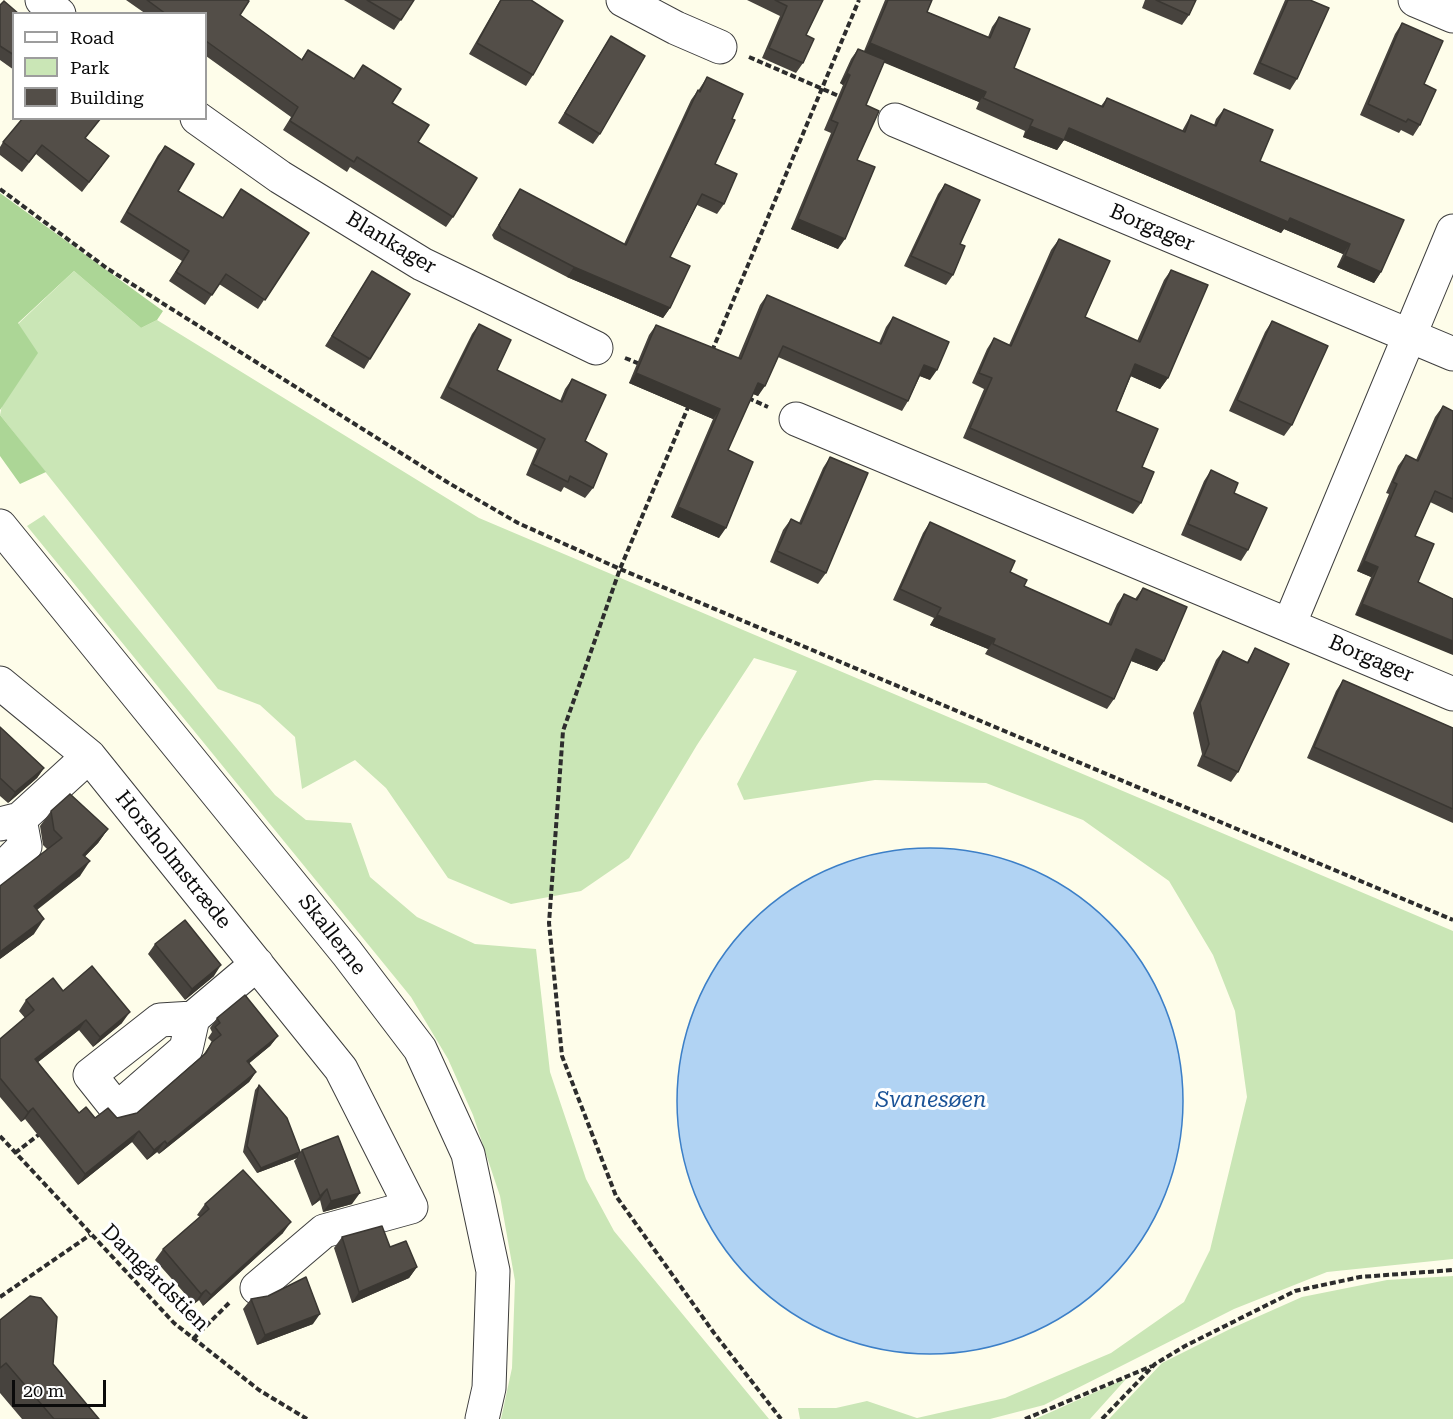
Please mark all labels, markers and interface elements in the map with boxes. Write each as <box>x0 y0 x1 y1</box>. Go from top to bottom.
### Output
legend <box>12 12 207 120</box>
text: Road <box>70 27 114 48</box>
text: Park <box>70 57 110 78</box>
text: Building <box>70 87 144 108</box>
street label: Borgager <box>1106 199 1198 257</box>
street label: Blankager <box>341 206 441 280</box>
street label: Borgager <box>1325 630 1417 688</box>
street label: Horsholmstræde <box>110 786 236 934</box>
street label: Skallerne <box>293 890 371 980</box>
water label: Svanesøen <box>876 1088 986 1114</box>
street label: Damgårdstien <box>96 1219 214 1337</box>
scale bar <box>15 1368 110 1406</box>
text: 20 m <box>23 1380 64 1401</box>

